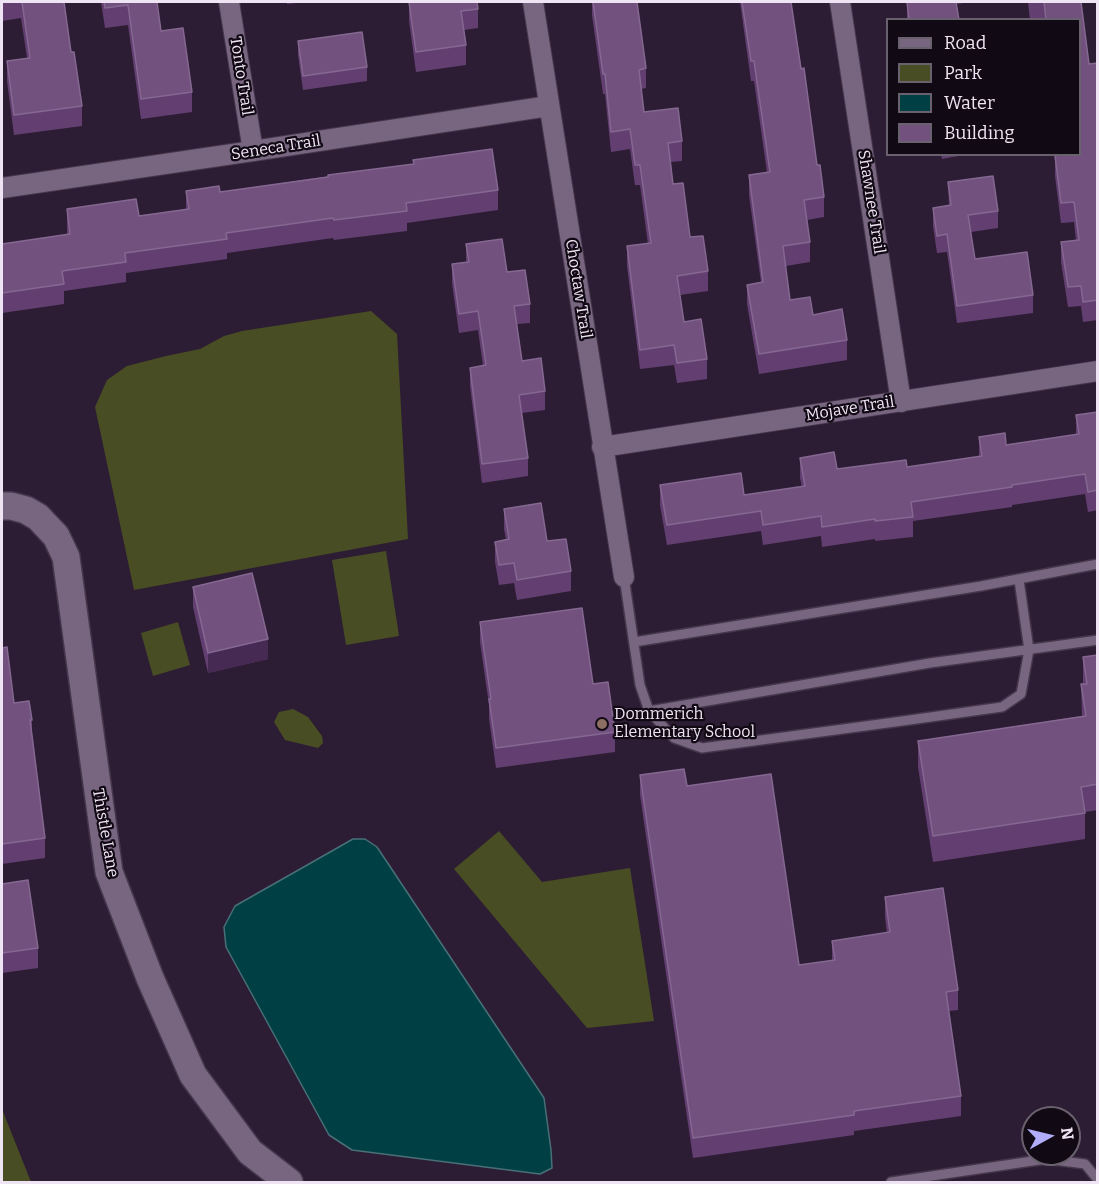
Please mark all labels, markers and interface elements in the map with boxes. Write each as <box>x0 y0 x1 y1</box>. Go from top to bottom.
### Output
legend <box>886 18 1081 156</box>
text: Road <box>944 32 986 54</box>
street label: Tonto Trail <box>225 35 257 117</box>
text: Park <box>944 62 982 84</box>
text: Water <box>944 92 995 114</box>
text: Building <box>944 122 1015 144</box>
street label: Seneca Trail <box>230 131 322 165</box>
street label: Shawnee Trail <box>853 149 889 255</box>
street label: Choctaw Trail <box>561 238 595 340</box>
street label: Mojave Trail <box>804 393 896 425</box>
place label: Dommerich Elementary School <box>614 705 755 743</box>
marker: Dommerich Elementary School <box>595 717 609 731</box>
street label: Thistle Lane <box>88 787 122 879</box>
north arrow <box>1021 1106 1081 1166</box>
text: N <box>1057 1126 1078 1141</box>

